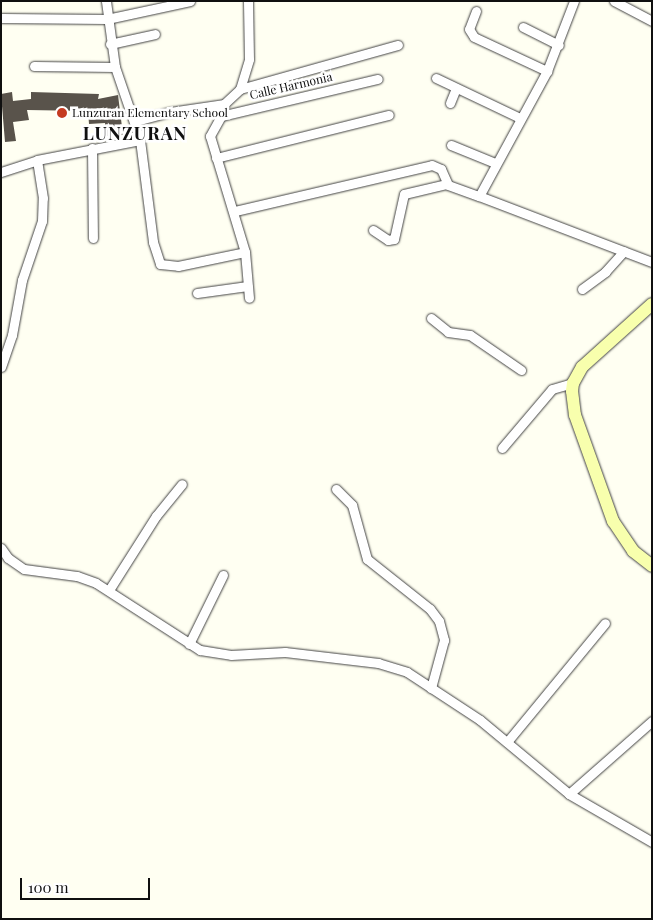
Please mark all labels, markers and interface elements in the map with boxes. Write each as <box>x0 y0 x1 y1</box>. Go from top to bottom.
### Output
street label: Calle Harmonia <box>248 70 334 102</box>
place label: Lunzuran Elementary School <box>72 106 228 120</box>
marker: Lunzuran Elementary School <box>56 107 68 119</box>
district label: LUNZURAN <box>82 122 188 144</box>
scale bar <box>22 868 152 900</box>
text: 100 m <box>28 877 69 897</box>

